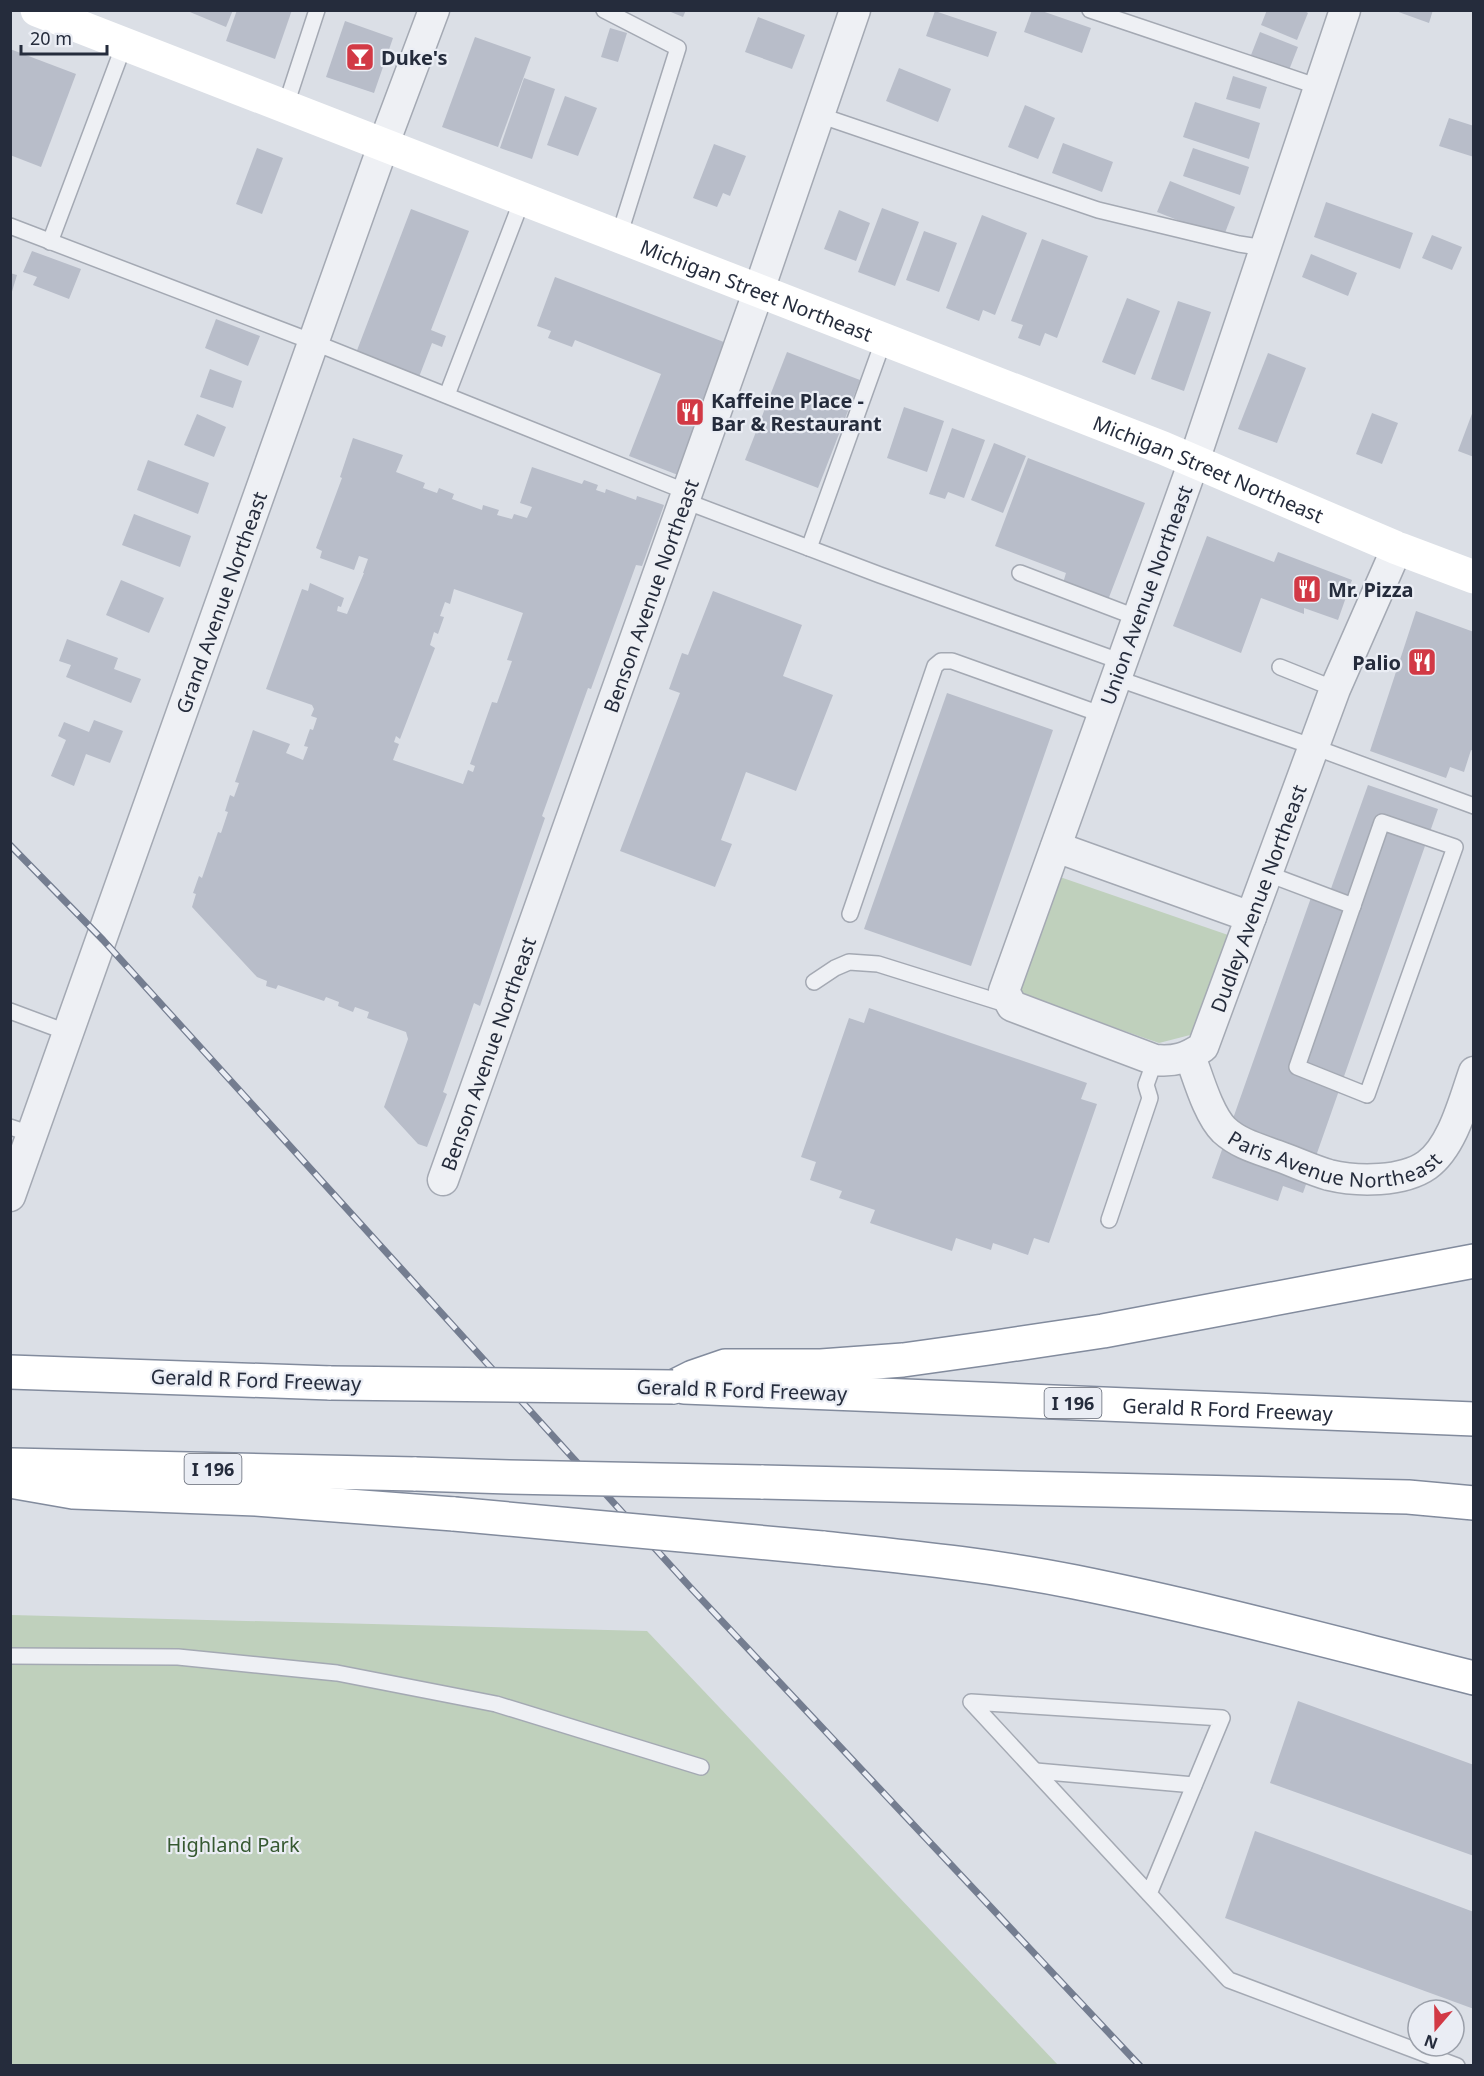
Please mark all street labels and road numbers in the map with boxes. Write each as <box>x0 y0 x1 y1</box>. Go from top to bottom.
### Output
street label: Michigan Street Northeast <box>636 232 877 347</box>
street label: Michigan Street Northeast <box>1089 409 1328 529</box>
street label: Benson Avenue Northeast <box>597 475 704 716</box>
street label: Union Avenue Northeast <box>1094 482 1198 708</box>
street label: Grand Avenue Northeast <box>169 488 273 717</box>
street label: Dudley Avenue Northeast <box>1204 781 1312 1016</box>
street label: Benson Avenue Northeast <box>434 933 542 1174</box>
street label: Paris Avenue Northeast <box>1223 1124 1447 1193</box>
street label: Gerald R Ford Freeway <box>150 1363 363 1397</box>
street label: Gerald R Ford Freeway <box>636 1373 849 1407</box>
road number: I 196 <box>1044 1388 1102 1418</box>
street label: Gerald R Ford Freeway <box>1122 1391 1334 1427</box>
road number: I 196 <box>184 1454 242 1484</box>

